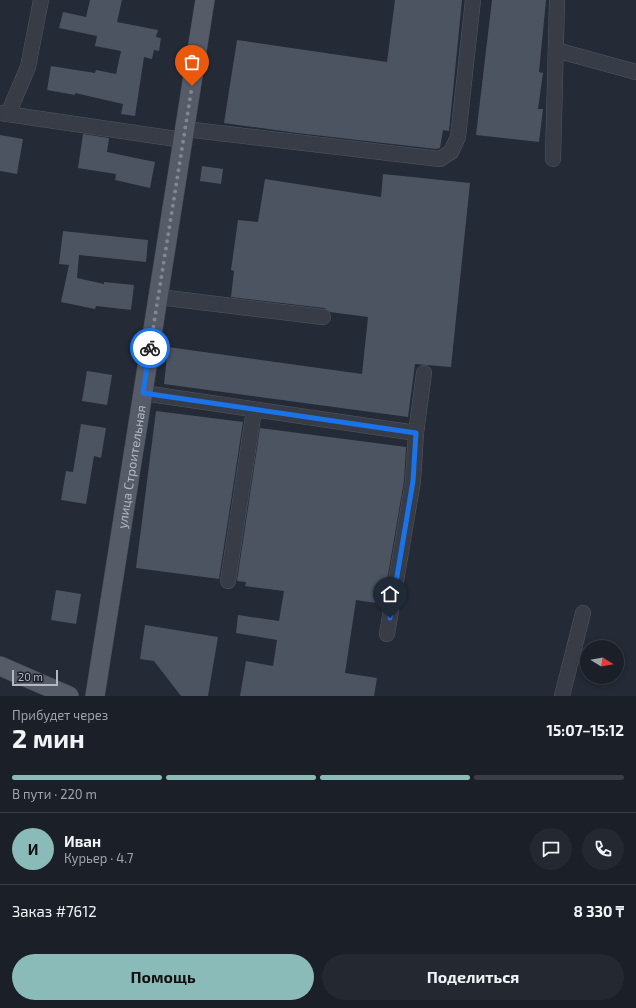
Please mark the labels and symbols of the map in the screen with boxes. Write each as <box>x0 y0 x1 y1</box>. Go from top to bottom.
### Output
pin <box>175 45 209 86</box>
courier <box>130 328 170 368</box>
street label: улица Строительная <box>114 404 149 530</box>
pin <box>373 577 407 618</box>
north arrow <box>580 640 624 684</box>
scale bar <box>12 668 58 687</box>

